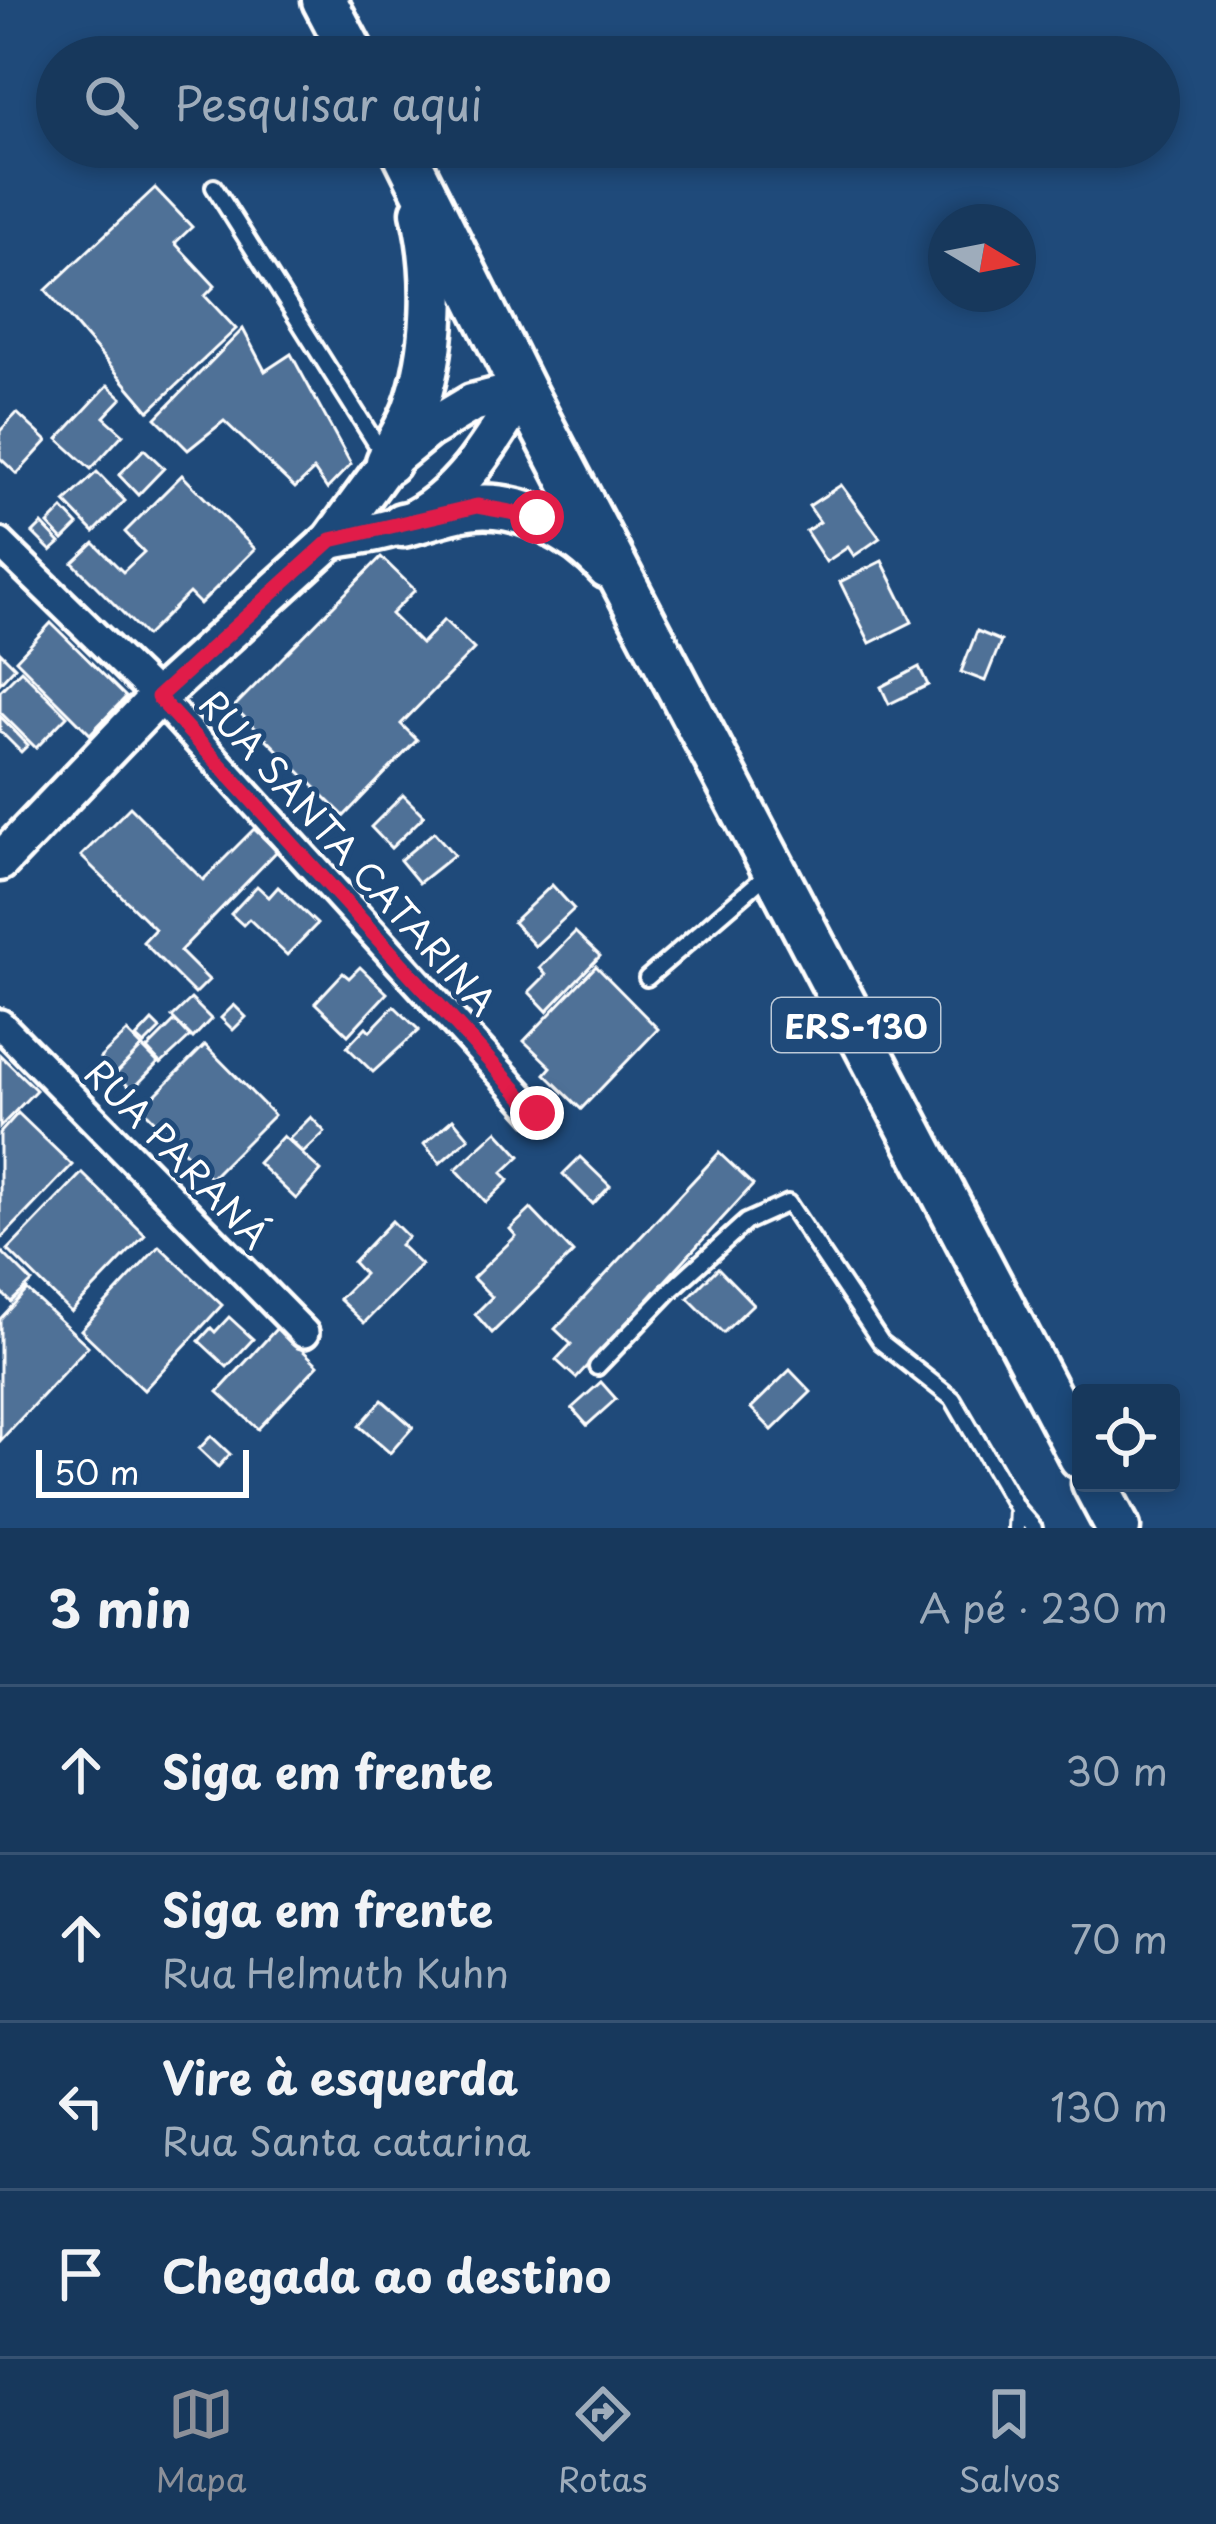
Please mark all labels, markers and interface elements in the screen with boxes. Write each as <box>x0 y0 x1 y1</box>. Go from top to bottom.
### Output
search box <box>36 36 1180 168</box>
text: Pesquisar aqui <box>174 68 483 136</box>
icon: search <box>78 69 144 135</box>
north arrow <box>928 204 1036 312</box>
route start <box>510 490 564 544</box>
street label: RUA SANTA CATARINA <box>188 677 510 1027</box>
road number: ERS-130 <box>772 998 940 1052</box>
street label: RUA PARANÁ <box>73 1046 283 1260</box>
route end <box>510 1086 564 1140</box>
map controls <box>1072 1384 1180 1492</box>
button: locate <box>1072 1384 1180 1492</box>
scale bar <box>36 1444 249 1497</box>
text: 50 m <box>54 1446 140 1496</box>
text: 3 min <box>48 1568 192 1645</box>
text: A pé · 230 m <box>919 1577 1168 1636</box>
text: Siga em frente <box>162 1736 493 1804</box>
icon: ahead <box>48 1737 114 1803</box>
text: 30 m <box>1065 1740 1168 1799</box>
text: Siga em frente <box>162 1874 493 1942</box>
icon: ahead <box>48 1905 114 1971</box>
text: 70 m <box>1070 1908 1168 1967</box>
text: Rua Helmuth Kuhn <box>162 1942 509 2001</box>
text: Vire à esquerda <box>162 2042 518 2110</box>
icon: left <box>48 2073 114 2139</box>
text: 130 m <box>1050 2076 1168 2135</box>
text: Rua Santa catarina <box>162 2110 530 2169</box>
text: Chegada ao destino <box>162 2240 611 2308</box>
icon: arrive <box>48 2241 114 2307</box>
tab: Mapa <box>156 2381 246 2503</box>
tab: Rotas <box>558 2381 647 2503</box>
tab: Salvos <box>959 2381 1060 2503</box>

